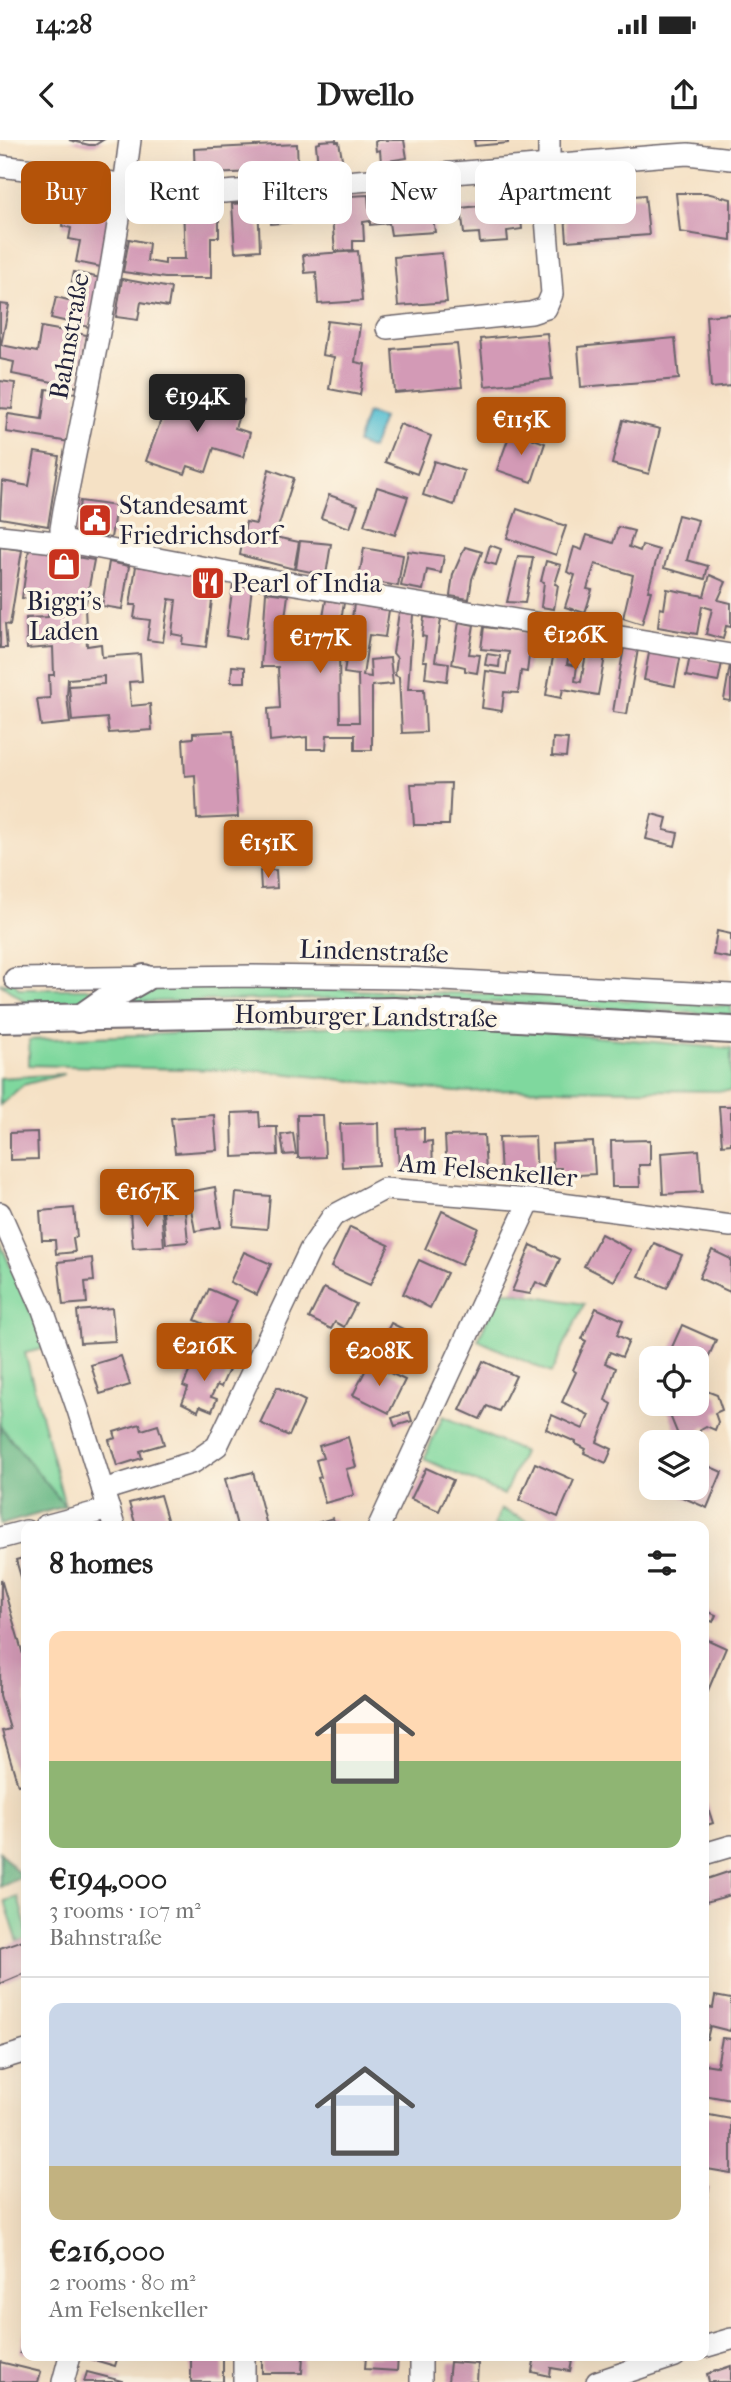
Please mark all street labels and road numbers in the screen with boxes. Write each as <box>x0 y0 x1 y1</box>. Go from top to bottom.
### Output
street label: Bahnstraße <box>43 270 96 402</box>
street label: Lindenstraße <box>299 933 449 970</box>
street label: Homburger Landstraße <box>234 999 498 1034</box>
street label: Am Felsenkeller <box>396 1147 579 1194</box>

